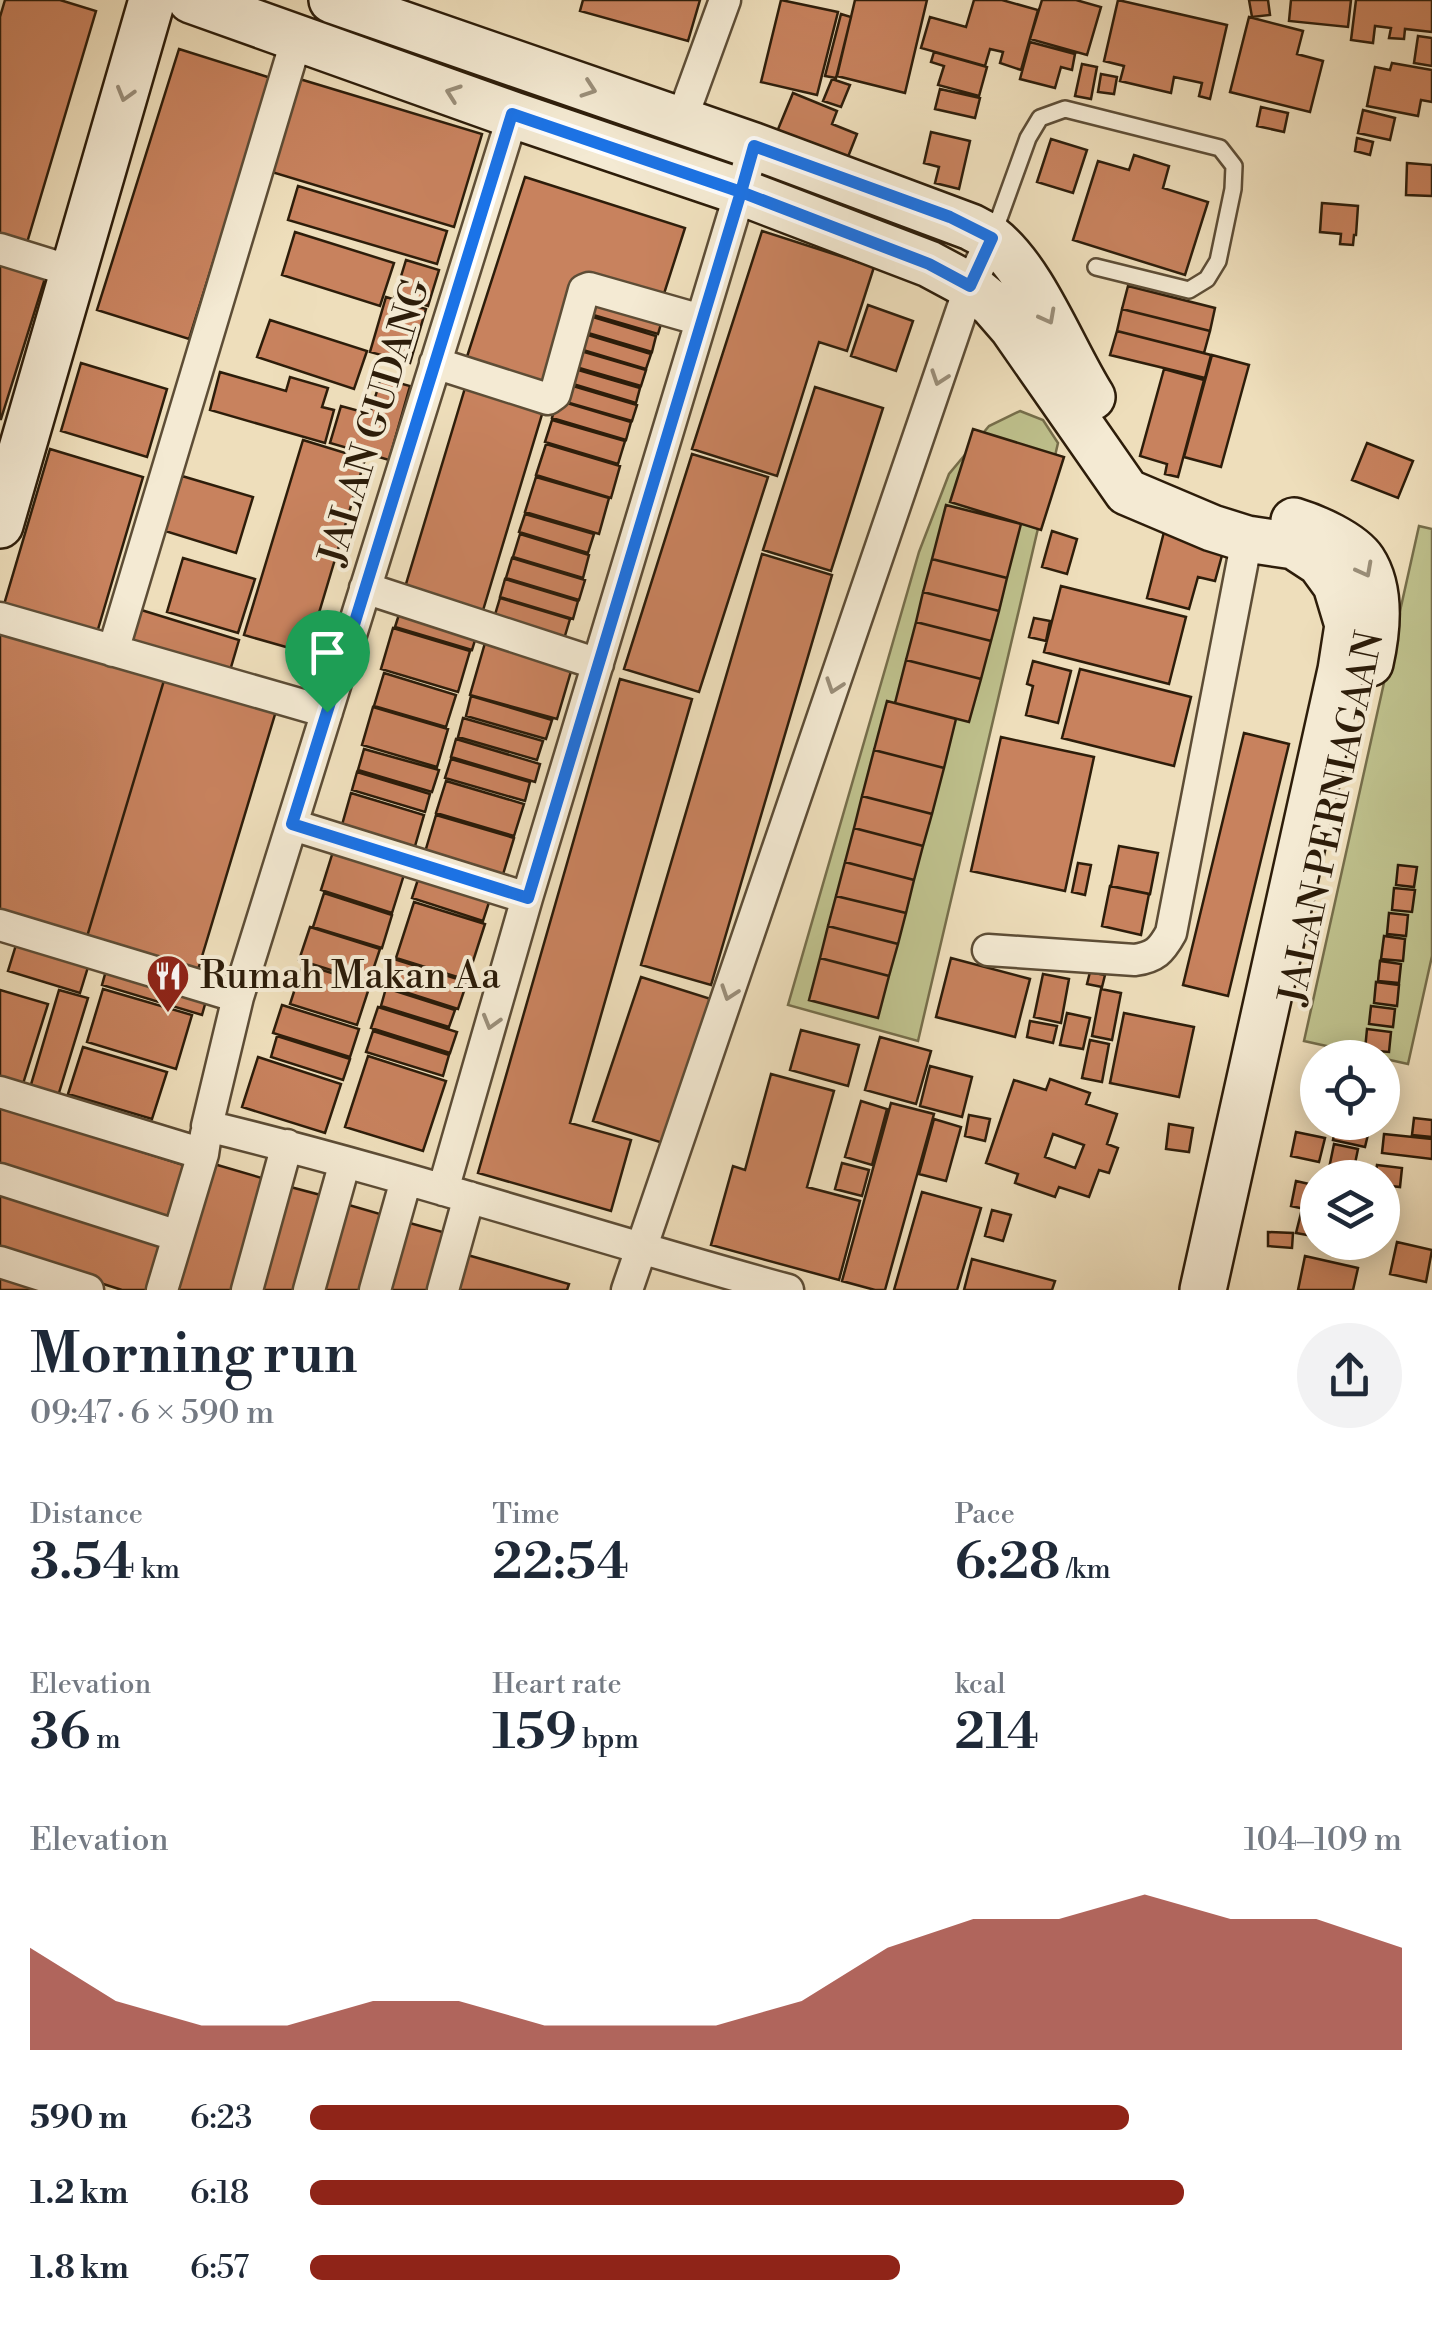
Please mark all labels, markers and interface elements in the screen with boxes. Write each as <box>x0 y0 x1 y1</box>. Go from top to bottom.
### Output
one-way arrow <box>580 78 597 98</box>
one-way arrow <box>116 84 137 101</box>
one-way arrow <box>446 84 463 105</box>
street label: JALAN GUDANG <box>309 274 441 572</box>
one-way arrow <box>1035 307 1055 325</box>
one-way arrow <box>930 368 951 386</box>
one-way arrow <box>1353 559 1372 578</box>
pin <box>285 610 370 713</box>
icon: arrive <box>300 625 355 680</box>
street label: JALAN PERNIAGAAN <box>1269 627 1394 1011</box>
one-way arrow <box>825 676 846 693</box>
restaurant icon: Rumah Makan Aa <box>145 953 191 1014</box>
place label: Rumah Makan Aa <box>200 953 501 1000</box>
one-way arrow <box>721 984 741 1001</box>
one-way arrow <box>482 1013 503 1030</box>
map controls <box>1300 1040 1400 1260</box>
button: locate <box>1300 1040 1400 1140</box>
button: layers <box>1300 1160 1400 1260</box>
text: Morning run <box>30 1321 358 1390</box>
button: share <box>1297 1323 1402 1428</box>
text: 09:47 · 6 × 590 m <box>30 1393 274 1433</box>
text: Distance <box>30 1497 143 1532</box>
text: Time <box>492 1497 560 1532</box>
text: Pace <box>955 1497 1015 1532</box>
text: 3.54 <box>30 1532 135 1594</box>
text: 22:54 <box>492 1532 629 1594</box>
text: 6:28 <box>955 1532 1060 1594</box>
text: km <box>135 1552 180 1587</box>
text: /km <box>1060 1552 1111 1587</box>
text: Elevation <box>30 1667 151 1702</box>
text: Heart rate <box>492 1667 622 1702</box>
text: kcal <box>955 1667 1005 1702</box>
text: 36 <box>30 1702 90 1764</box>
text: 159 <box>492 1702 576 1764</box>
text: 214 <box>955 1702 1039 1764</box>
text: m <box>90 1722 121 1757</box>
text: bpm <box>576 1722 639 1757</box>
text: Elevation <box>30 1820 169 1860</box>
text: 104–109 m <box>1244 1820 1402 1860</box>
text: 590 m <box>30 2098 128 2138</box>
text: 6:23 <box>190 2098 253 2138</box>
text: 1.2 km <box>30 2173 128 2213</box>
text: 6:18 <box>190 2173 249 2213</box>
text: 1.8 km <box>30 2248 129 2288</box>
text: 6:57 <box>190 2248 249 2288</box>

